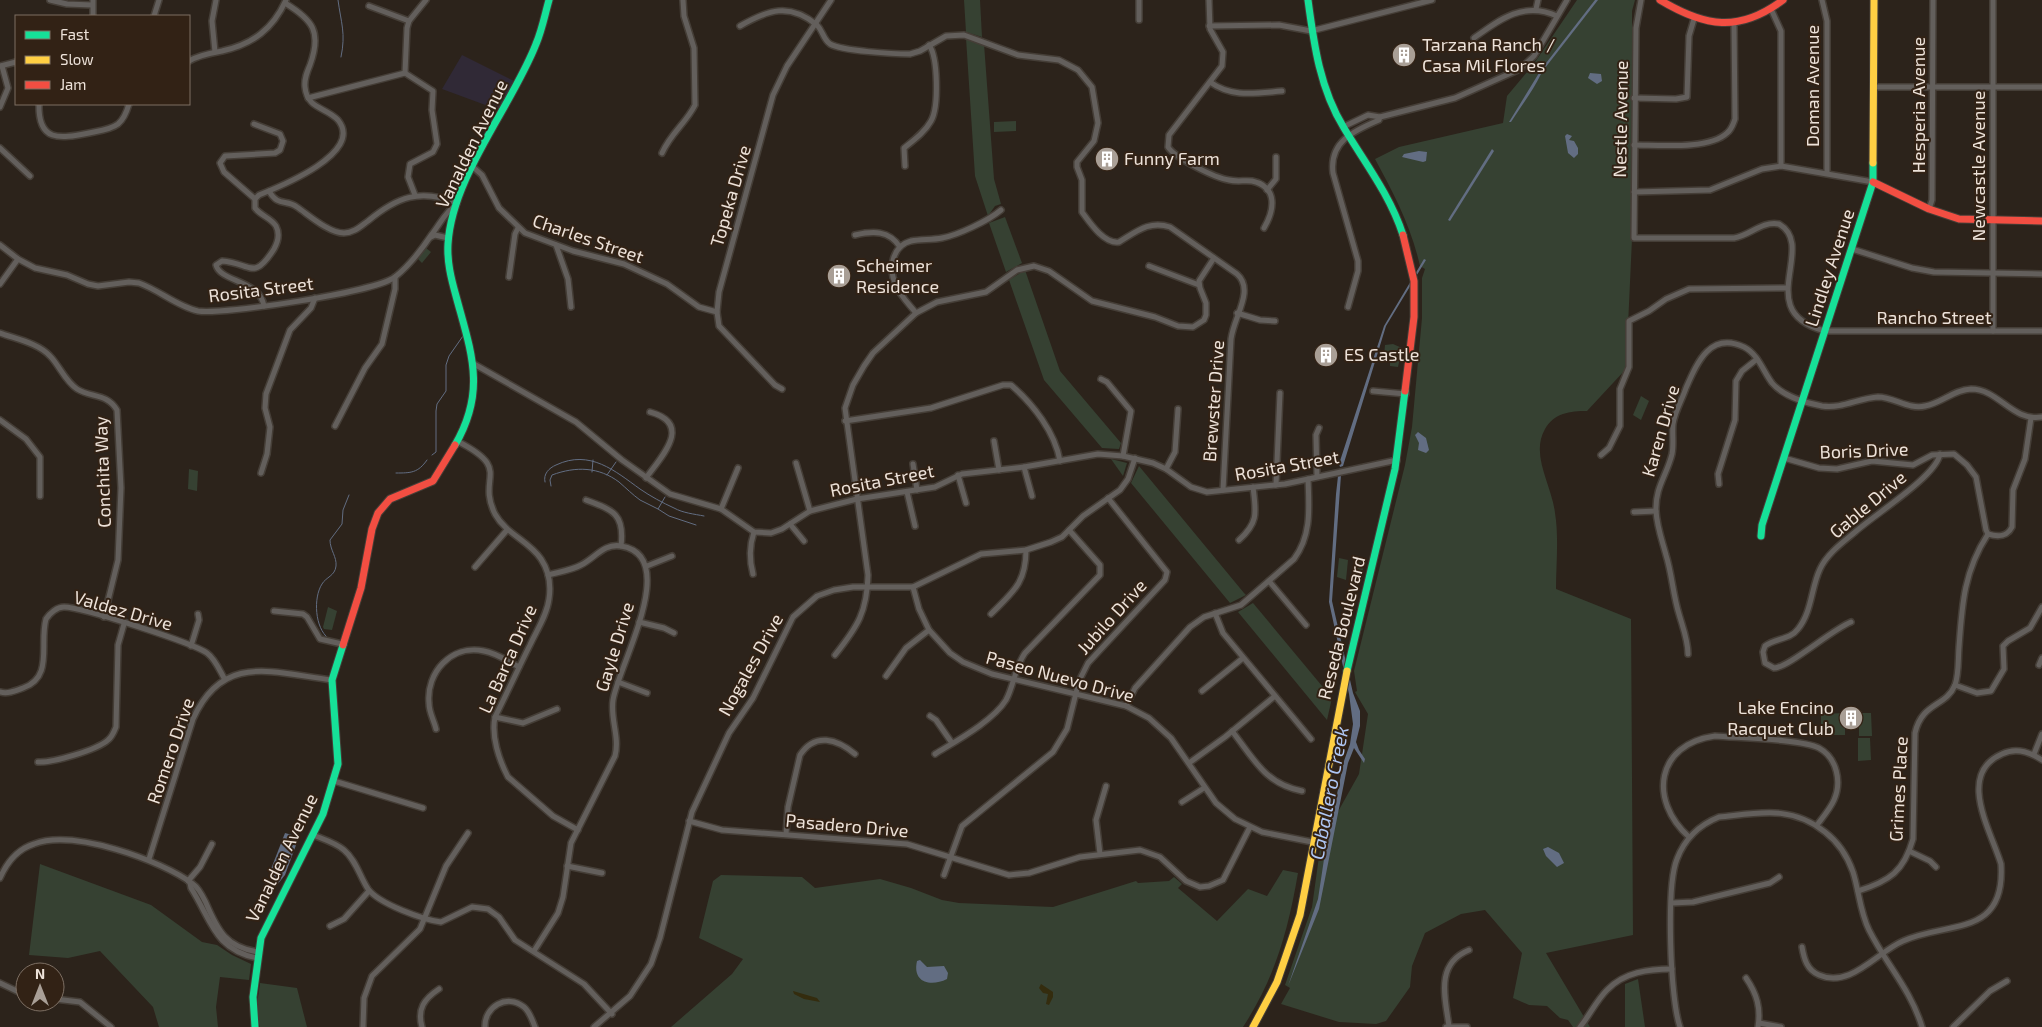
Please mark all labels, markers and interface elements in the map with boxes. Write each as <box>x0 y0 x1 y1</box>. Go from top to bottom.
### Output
legend <box>15 15 190 105</box>
text: Fast <box>60 25 90 43</box>
street label: Doman Avenue <box>1801 25 1823 147</box>
place label: Tarzana Ranch / Casa Mil Flores <box>1422 33 1555 76</box>
street label: Hesperia Avenue <box>1907 37 1929 173</box>
building icon: Tarzana Ranch / Casa Mil Flores <box>1391 42 1417 68</box>
text: Slow <box>60 50 94 68</box>
street label: Nestle Avenue <box>1608 60 1632 178</box>
text: Jam <box>60 75 86 93</box>
street label: Vanalden Avenue <box>430 76 512 211</box>
street label: Newcastle Avenue <box>1967 91 1989 241</box>
street label: Topeka Drive <box>705 142 755 249</box>
building icon: Funny Farm <box>1094 146 1120 172</box>
place label: Funny Farm <box>1124 147 1220 169</box>
street label: Lindley Avenue <box>1800 206 1858 329</box>
street label: Charles Street <box>530 209 647 267</box>
place label: Scheimer Residence <box>856 254 939 297</box>
building icon: Scheimer Residence <box>826 263 852 289</box>
street label: Rosita Street <box>207 272 315 306</box>
street label: Rancho Street <box>1877 306 1992 328</box>
street label: Brewster Drive <box>1198 339 1228 463</box>
building icon: ES Castle <box>1313 342 1339 368</box>
place label: ES Castle <box>1344 343 1419 365</box>
street label: Karen Drive <box>1636 382 1684 479</box>
street label: Conchita Way <box>89 415 115 528</box>
street label: Boris Drive <box>1819 437 1909 463</box>
street label: Rosita Street <box>1233 445 1341 485</box>
street label: Rosita Street <box>828 459 936 501</box>
street label: Gable Drive <box>1825 466 1910 543</box>
street label: Reseda Boulevard <box>1313 554 1369 702</box>
street label: Jubilo Drive <box>1072 574 1151 658</box>
street label: Valdez Drive <box>71 585 175 635</box>
street label: Gayle Drive <box>590 599 638 694</box>
street label: La Barca Drive <box>473 601 541 716</box>
street label: Nogales Drive <box>713 609 787 720</box>
street label: Paseo Nuevo Drive <box>984 646 1137 706</box>
street label: Romero Drive <box>142 695 198 807</box>
place label: Lake Encino Racquet Club <box>1727 696 1834 739</box>
building icon: Lake Encino Racquet Club <box>1838 705 1864 731</box>
water label: Caballero Creek <box>1304 724 1353 862</box>
street label: Grimes Place <box>1884 736 1912 842</box>
street label: Vanalden Avenue <box>240 790 322 925</box>
street label: Pasadero Drive <box>785 809 910 841</box>
north arrow <box>15 962 65 1012</box>
text: N <box>35 965 45 982</box>

